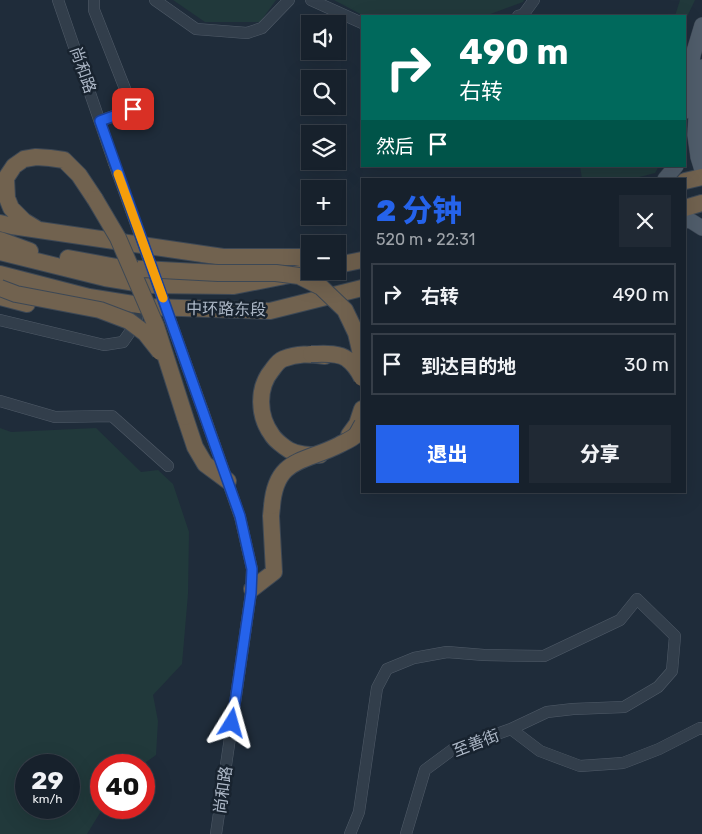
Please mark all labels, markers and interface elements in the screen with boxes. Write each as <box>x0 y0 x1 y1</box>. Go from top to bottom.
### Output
map controls <box>301 15 346 280</box>
button: sound <box>301 15 346 60</box>
text: 490 m <box>459 31 569 73</box>
icon: right <box>376 35 441 100</box>
street label: 尚和路 <box>66 44 100 96</box>
button: search <box>301 70 346 115</box>
text: 右转 <box>459 78 503 105</box>
pin <box>112 88 154 130</box>
icon: arrive <box>119 95 147 123</box>
button: layers <box>301 125 346 170</box>
icon: arrive <box>424 130 452 158</box>
text: 然后 <box>376 135 414 158</box>
button: + <box>301 180 346 225</box>
text: 2 分钟 <box>376 193 462 229</box>
button: close <box>619 195 671 247</box>
text: 520 m · 22:31 <box>376 230 475 249</box>
button: − <box>301 235 346 280</box>
icon: right <box>378 280 406 308</box>
text: 490 m <box>612 283 669 306</box>
text: 右转 <box>421 285 459 308</box>
street label: 中环路东段 <box>186 299 266 319</box>
icon: arrive <box>378 350 406 378</box>
text: 30 m <box>624 353 669 376</box>
text: 到达目的地 <box>421 355 516 378</box>
button: 退出 <box>376 425 519 483</box>
button: 分享 <box>529 425 671 483</box>
position arrow <box>205 696 257 748</box>
street label: 至善街 <box>450 726 502 760</box>
speed limit sign: 40 <box>90 754 155 819</box>
street label: 尚和路 <box>210 765 236 815</box>
text: 29 <box>31 766 64 795</box>
text: km/h <box>33 792 62 806</box>

